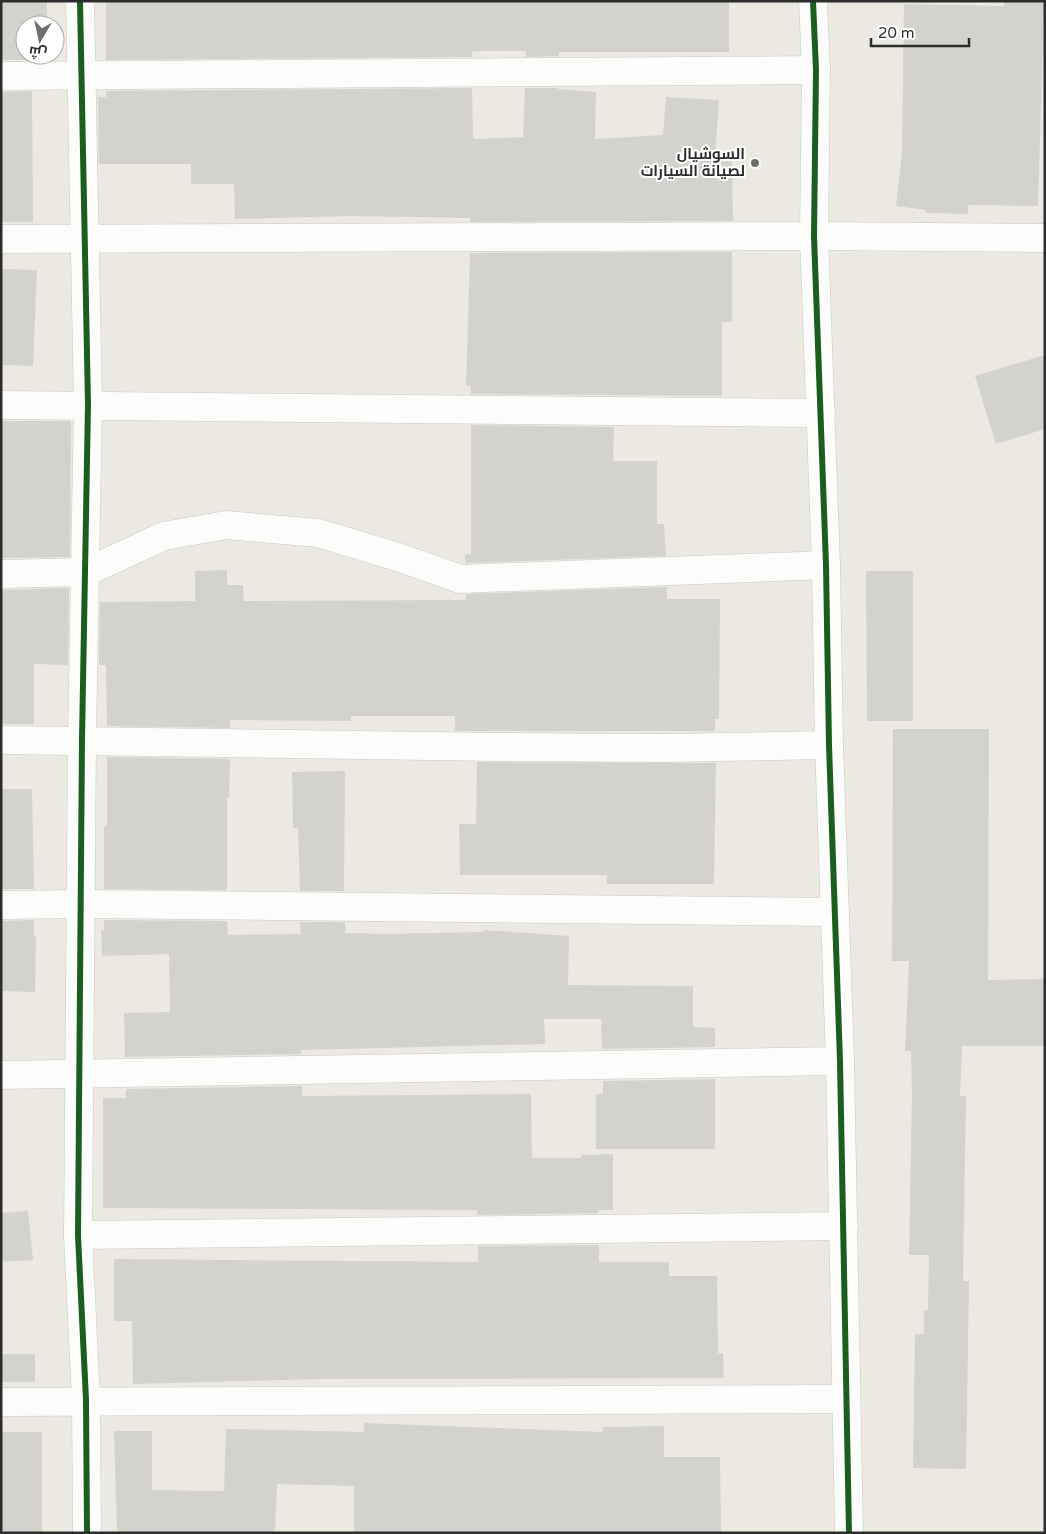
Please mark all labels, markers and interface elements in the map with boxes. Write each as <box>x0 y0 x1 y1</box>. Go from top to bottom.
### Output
north arrow <box>15 15 65 65</box>
scale bar <box>871 15 968 47</box>
text: 20 m <box>878 24 915 42</box>
text: ش <box>28 43 48 62</box>
place label: السوشيال لصيانة السيارات <box>641 145 745 180</box>
marker: السوشيال لصيانة السيارات <box>749 157 761 169</box>

